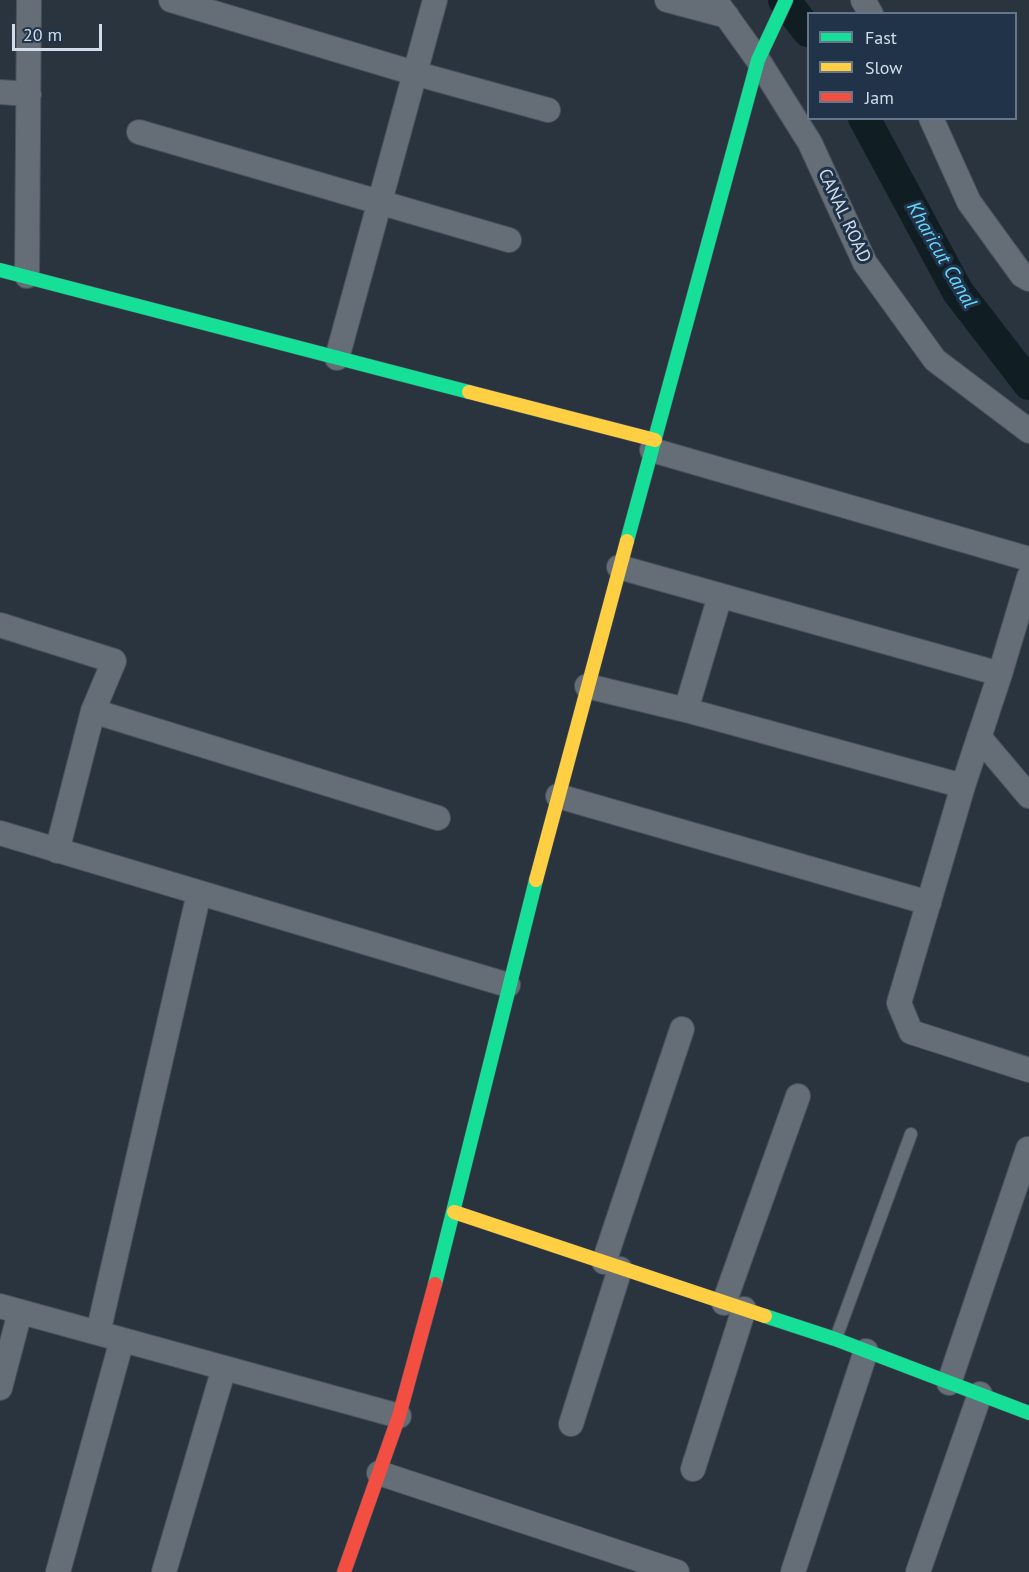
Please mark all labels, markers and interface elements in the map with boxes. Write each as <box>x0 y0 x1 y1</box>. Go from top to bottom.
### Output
scale bar <box>15 12 105 50</box>
legend <box>807 12 1017 120</box>
text: 20 m <box>23 23 62 46</box>
text: Fast <box>865 26 897 49</box>
text: Slow <box>865 56 903 79</box>
text: Jam <box>865 86 894 109</box>
street label: CANAL ROAD <box>813 166 875 266</box>
water label: Kharicut Canal <box>901 197 981 313</box>

